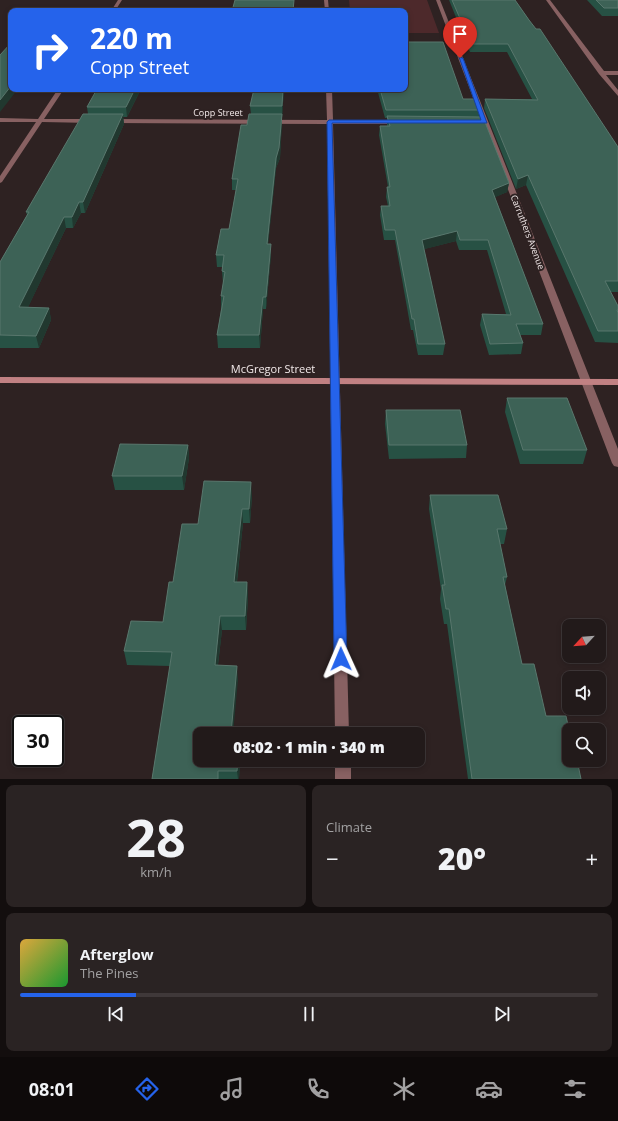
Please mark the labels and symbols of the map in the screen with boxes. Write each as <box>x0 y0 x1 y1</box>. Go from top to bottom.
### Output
pin <box>443 17 477 58</box>
street label: Copp Street <box>193 106 243 119</box>
street label: Carruthers Avenue <box>508 193 548 271</box>
street label: McGregor Street <box>231 361 315 376</box>
north arrow <box>562 619 606 663</box>
position arrow <box>320 638 362 680</box>
speed limit sign: 30 <box>12 715 64 767</box>

